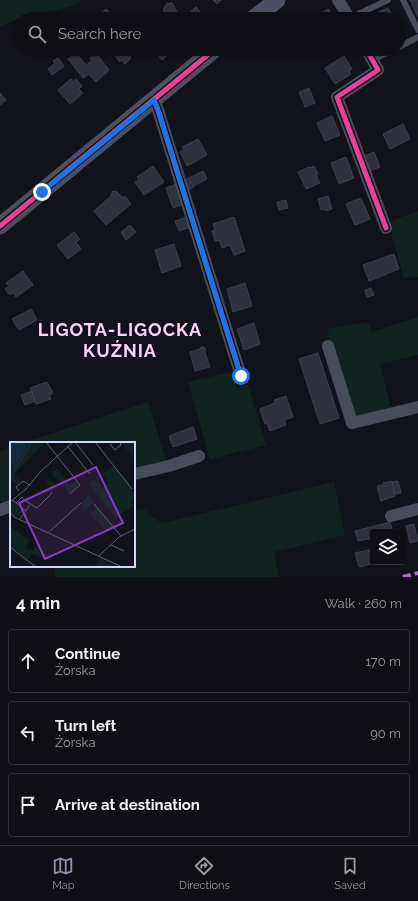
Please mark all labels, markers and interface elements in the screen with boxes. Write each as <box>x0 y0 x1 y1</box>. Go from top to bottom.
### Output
search box <box>12 12 406 56</box>
icon: search <box>26 23 48 45</box>
text: Search here <box>58 25 141 43</box>
route end <box>33 183 51 201</box>
district label: LIGOTA-LIGOCKA KUŹNIA <box>38 319 202 361</box>
route start <box>232 367 250 385</box>
inset map <box>10 442 135 567</box>
map controls <box>370 529 406 565</box>
button: layers <box>370 529 406 565</box>
text: 4 min <box>16 593 60 613</box>
text: Walk · 260 m <box>325 596 402 611</box>
text: Continue <box>55 645 120 663</box>
icon: ahead <box>17 650 39 672</box>
text: 170 m <box>365 654 401 669</box>
text: Żorska <box>55 663 96 678</box>
text: Turn left <box>55 717 116 735</box>
icon: left <box>17 722 39 744</box>
text: 90 m <box>370 726 401 741</box>
text: Żorska <box>55 735 96 750</box>
icon: arrive <box>17 794 39 816</box>
text: Arrive at destination <box>55 796 200 814</box>
tab: Map <box>52 855 75 892</box>
tab: Directions <box>179 855 230 892</box>
tab: Saved <box>334 855 366 892</box>

